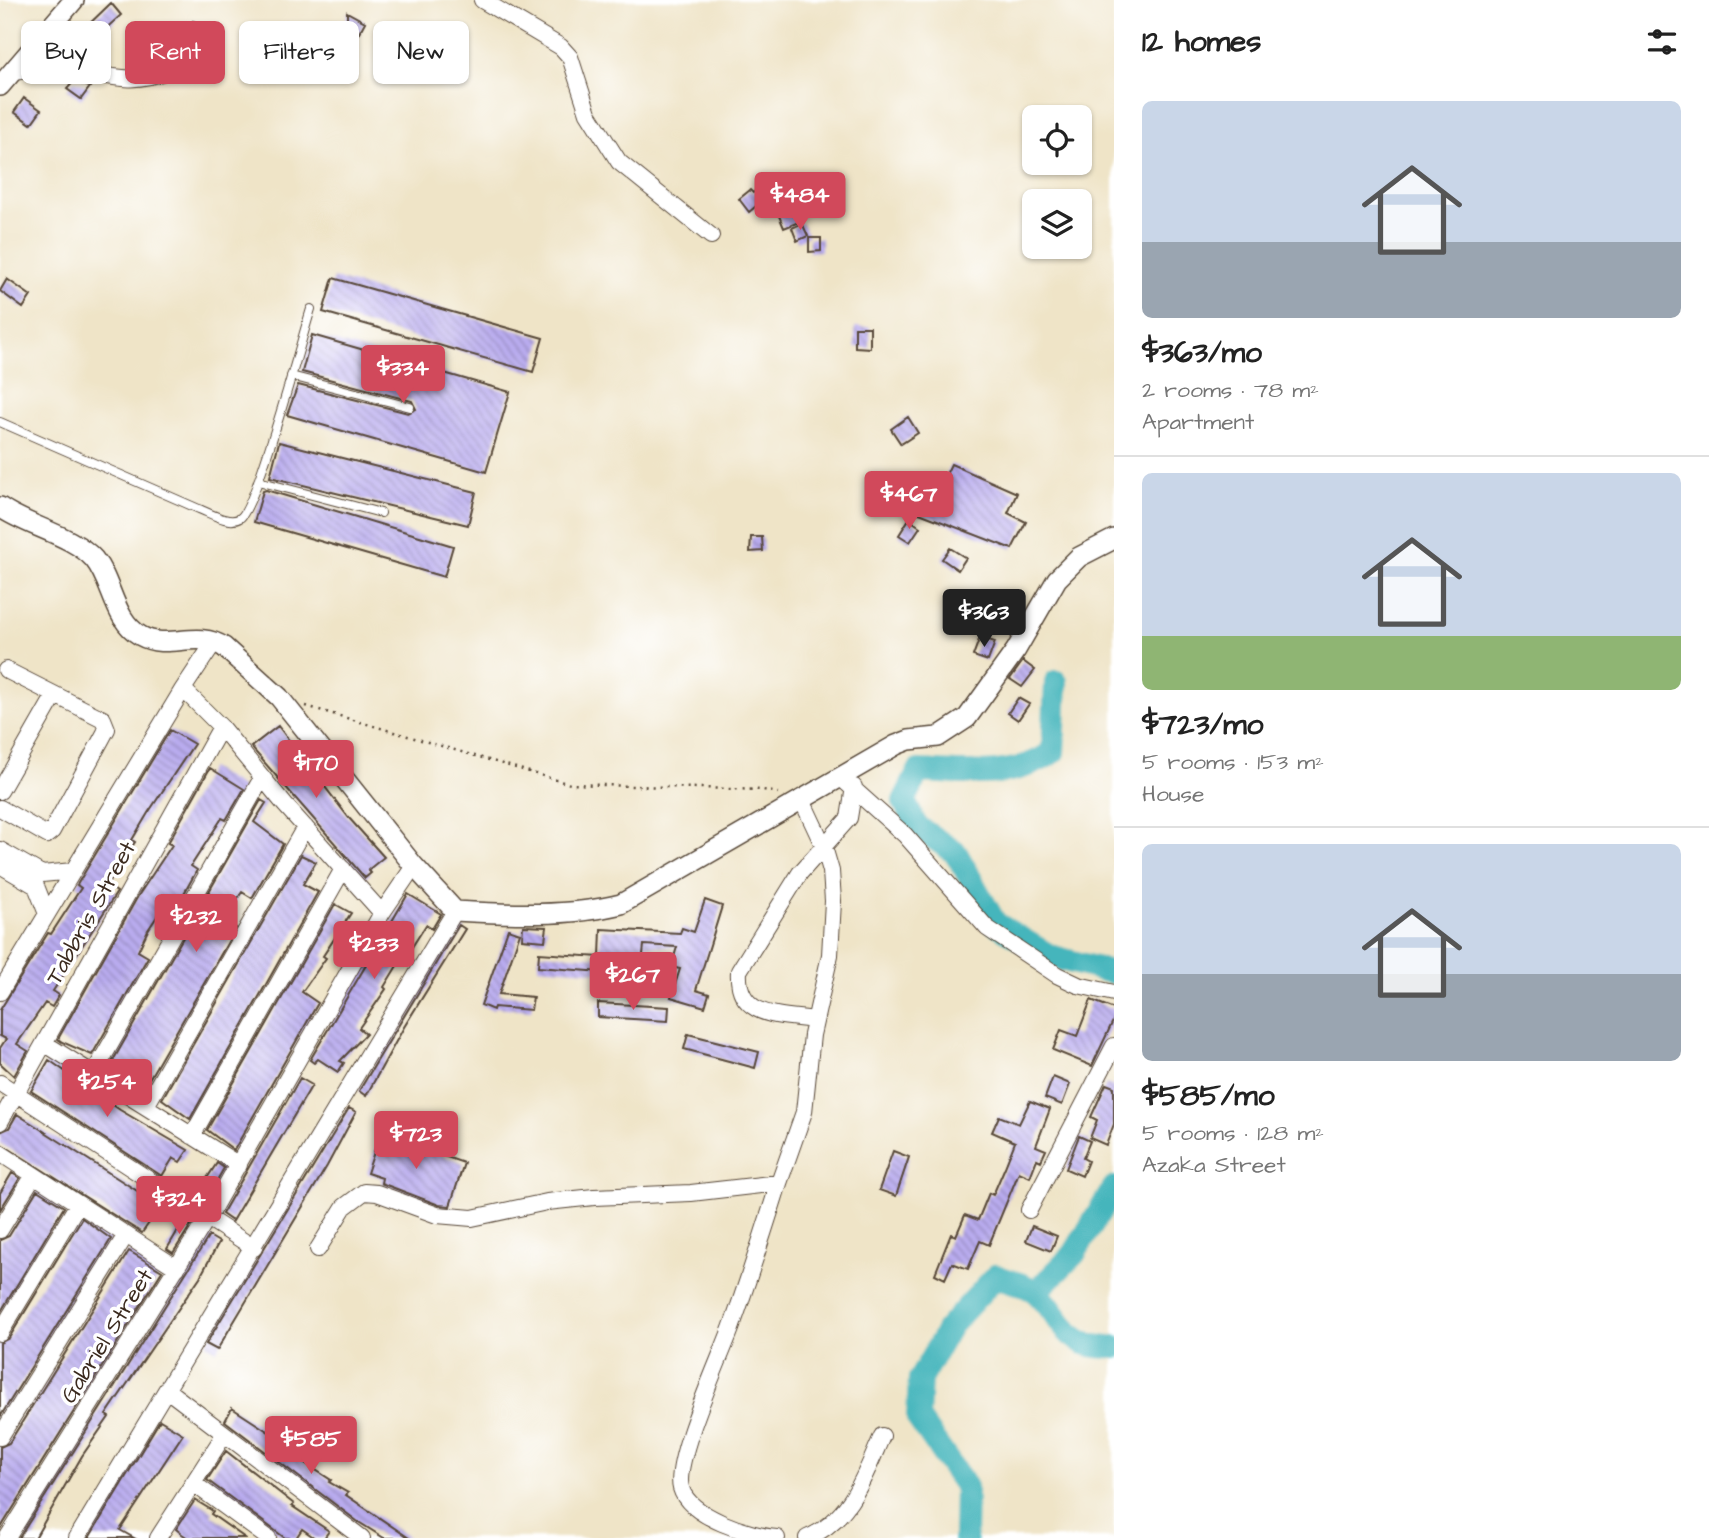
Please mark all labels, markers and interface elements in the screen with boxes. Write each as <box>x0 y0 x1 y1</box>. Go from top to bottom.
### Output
chip: Buy <box>21 21 111 84</box>
chip: Rent <box>125 21 225 84</box>
chip: Filters <box>239 21 359 84</box>
chip: New <box>373 21 469 84</box>
text: 12 homes <box>1142 21 1261 63</box>
icon: filters <box>1643 23 1681 61</box>
map controls <box>1022 105 1092 259</box>
button: locate <box>1022 105 1092 175</box>
icon: home <box>1349 147 1475 273</box>
pin: $484 <box>759 173 841 232</box>
text: $484 <box>770 179 830 211</box>
button: layers <box>1022 189 1092 259</box>
text: $363/mo <box>1142 332 1262 374</box>
pin: $334 <box>362 346 444 405</box>
text: $334 <box>377 352 429 384</box>
text: 2 rooms · 78 m² <box>1142 374 1319 406</box>
text: Apartment <box>1142 406 1254 438</box>
pin: $467 <box>868 472 950 531</box>
text: $467 <box>880 478 938 510</box>
icon: home <box>1349 519 1475 645</box>
pin: $363 <box>943 590 1025 649</box>
text: $363 <box>959 596 1009 628</box>
text: $723/mo <box>1142 704 1263 746</box>
pin: $170 <box>275 740 357 800</box>
text: 5 rooms · 153 m² <box>1142 746 1324 778</box>
text: $170 <box>294 747 338 779</box>
text: House <box>1142 778 1205 810</box>
street label: Tabbris Street <box>38 835 144 991</box>
icon: home <box>1349 890 1475 1016</box>
pin: $232 <box>155 894 237 954</box>
text: $232 <box>171 901 221 933</box>
pin: $233 <box>333 922 415 981</box>
text: $233 <box>349 928 399 960</box>
pin: $267 <box>592 953 674 1012</box>
text: $267 <box>606 959 660 991</box>
pin: $254 <box>66 1060 148 1119</box>
text: $254 <box>78 1066 136 1098</box>
text: $585/mo <box>1142 1075 1275 1117</box>
pin: $723 <box>375 1112 457 1171</box>
text: 5 rooms · 128 m² <box>1142 1117 1324 1149</box>
text: $723 <box>390 1118 442 1150</box>
text: Azaka Street <box>1142 1149 1286 1181</box>
pin: $324 <box>138 1176 220 1236</box>
text: $324 <box>152 1183 206 1215</box>
street label: Gabriel Street <box>53 1262 161 1409</box>
pin: $585 <box>270 1416 352 1476</box>
text: $585 <box>281 1423 341 1455</box>

